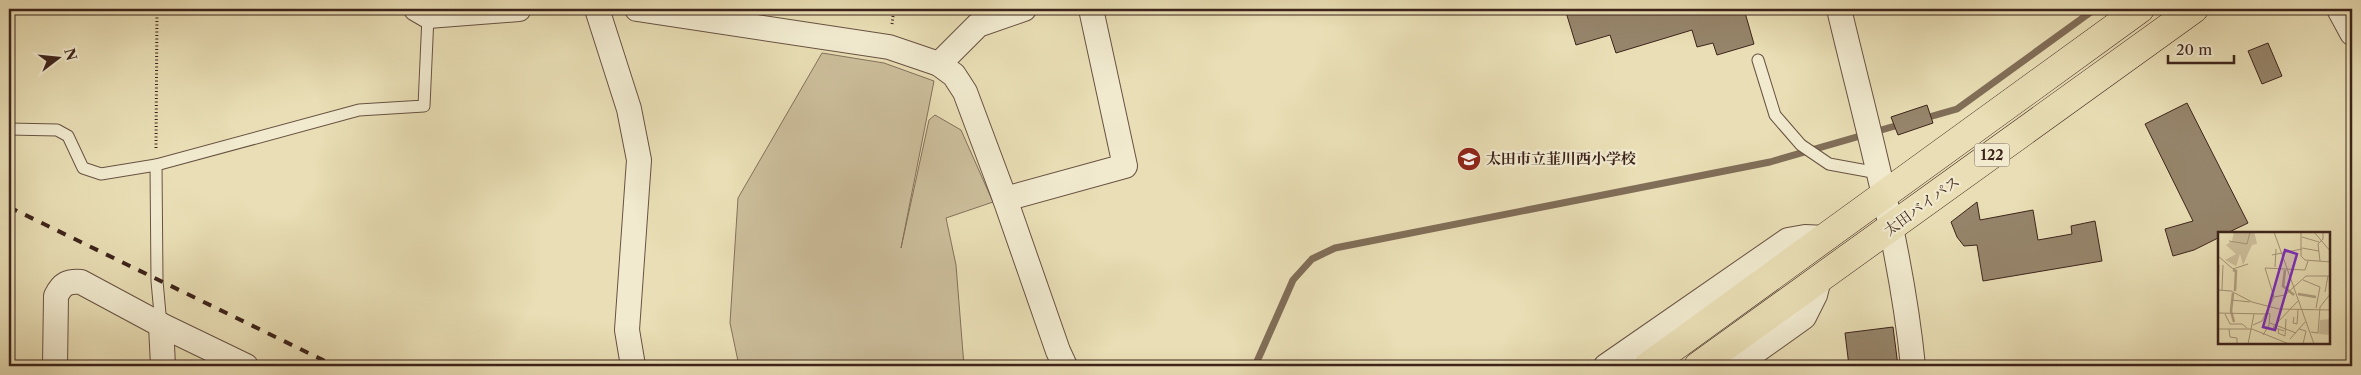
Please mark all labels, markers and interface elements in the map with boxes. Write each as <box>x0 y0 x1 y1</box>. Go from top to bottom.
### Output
north arrow <box>32 32 82 82</box>
scale bar <box>2168 32 2235 64</box>
text: 20 m <box>2176 40 2212 59</box>
text: N <box>60 46 81 63</box>
road number: 122 <box>1974 144 2010 166</box>
school or university icon: 太田市立韮川西小学校 <box>1456 146 1482 172</box>
place label: 太田市立韮川西小学校 <box>1486 149 1636 168</box>
street label: 太田バイパス <box>1880 172 1964 240</box>
inset map <box>2218 232 2331 345</box>

